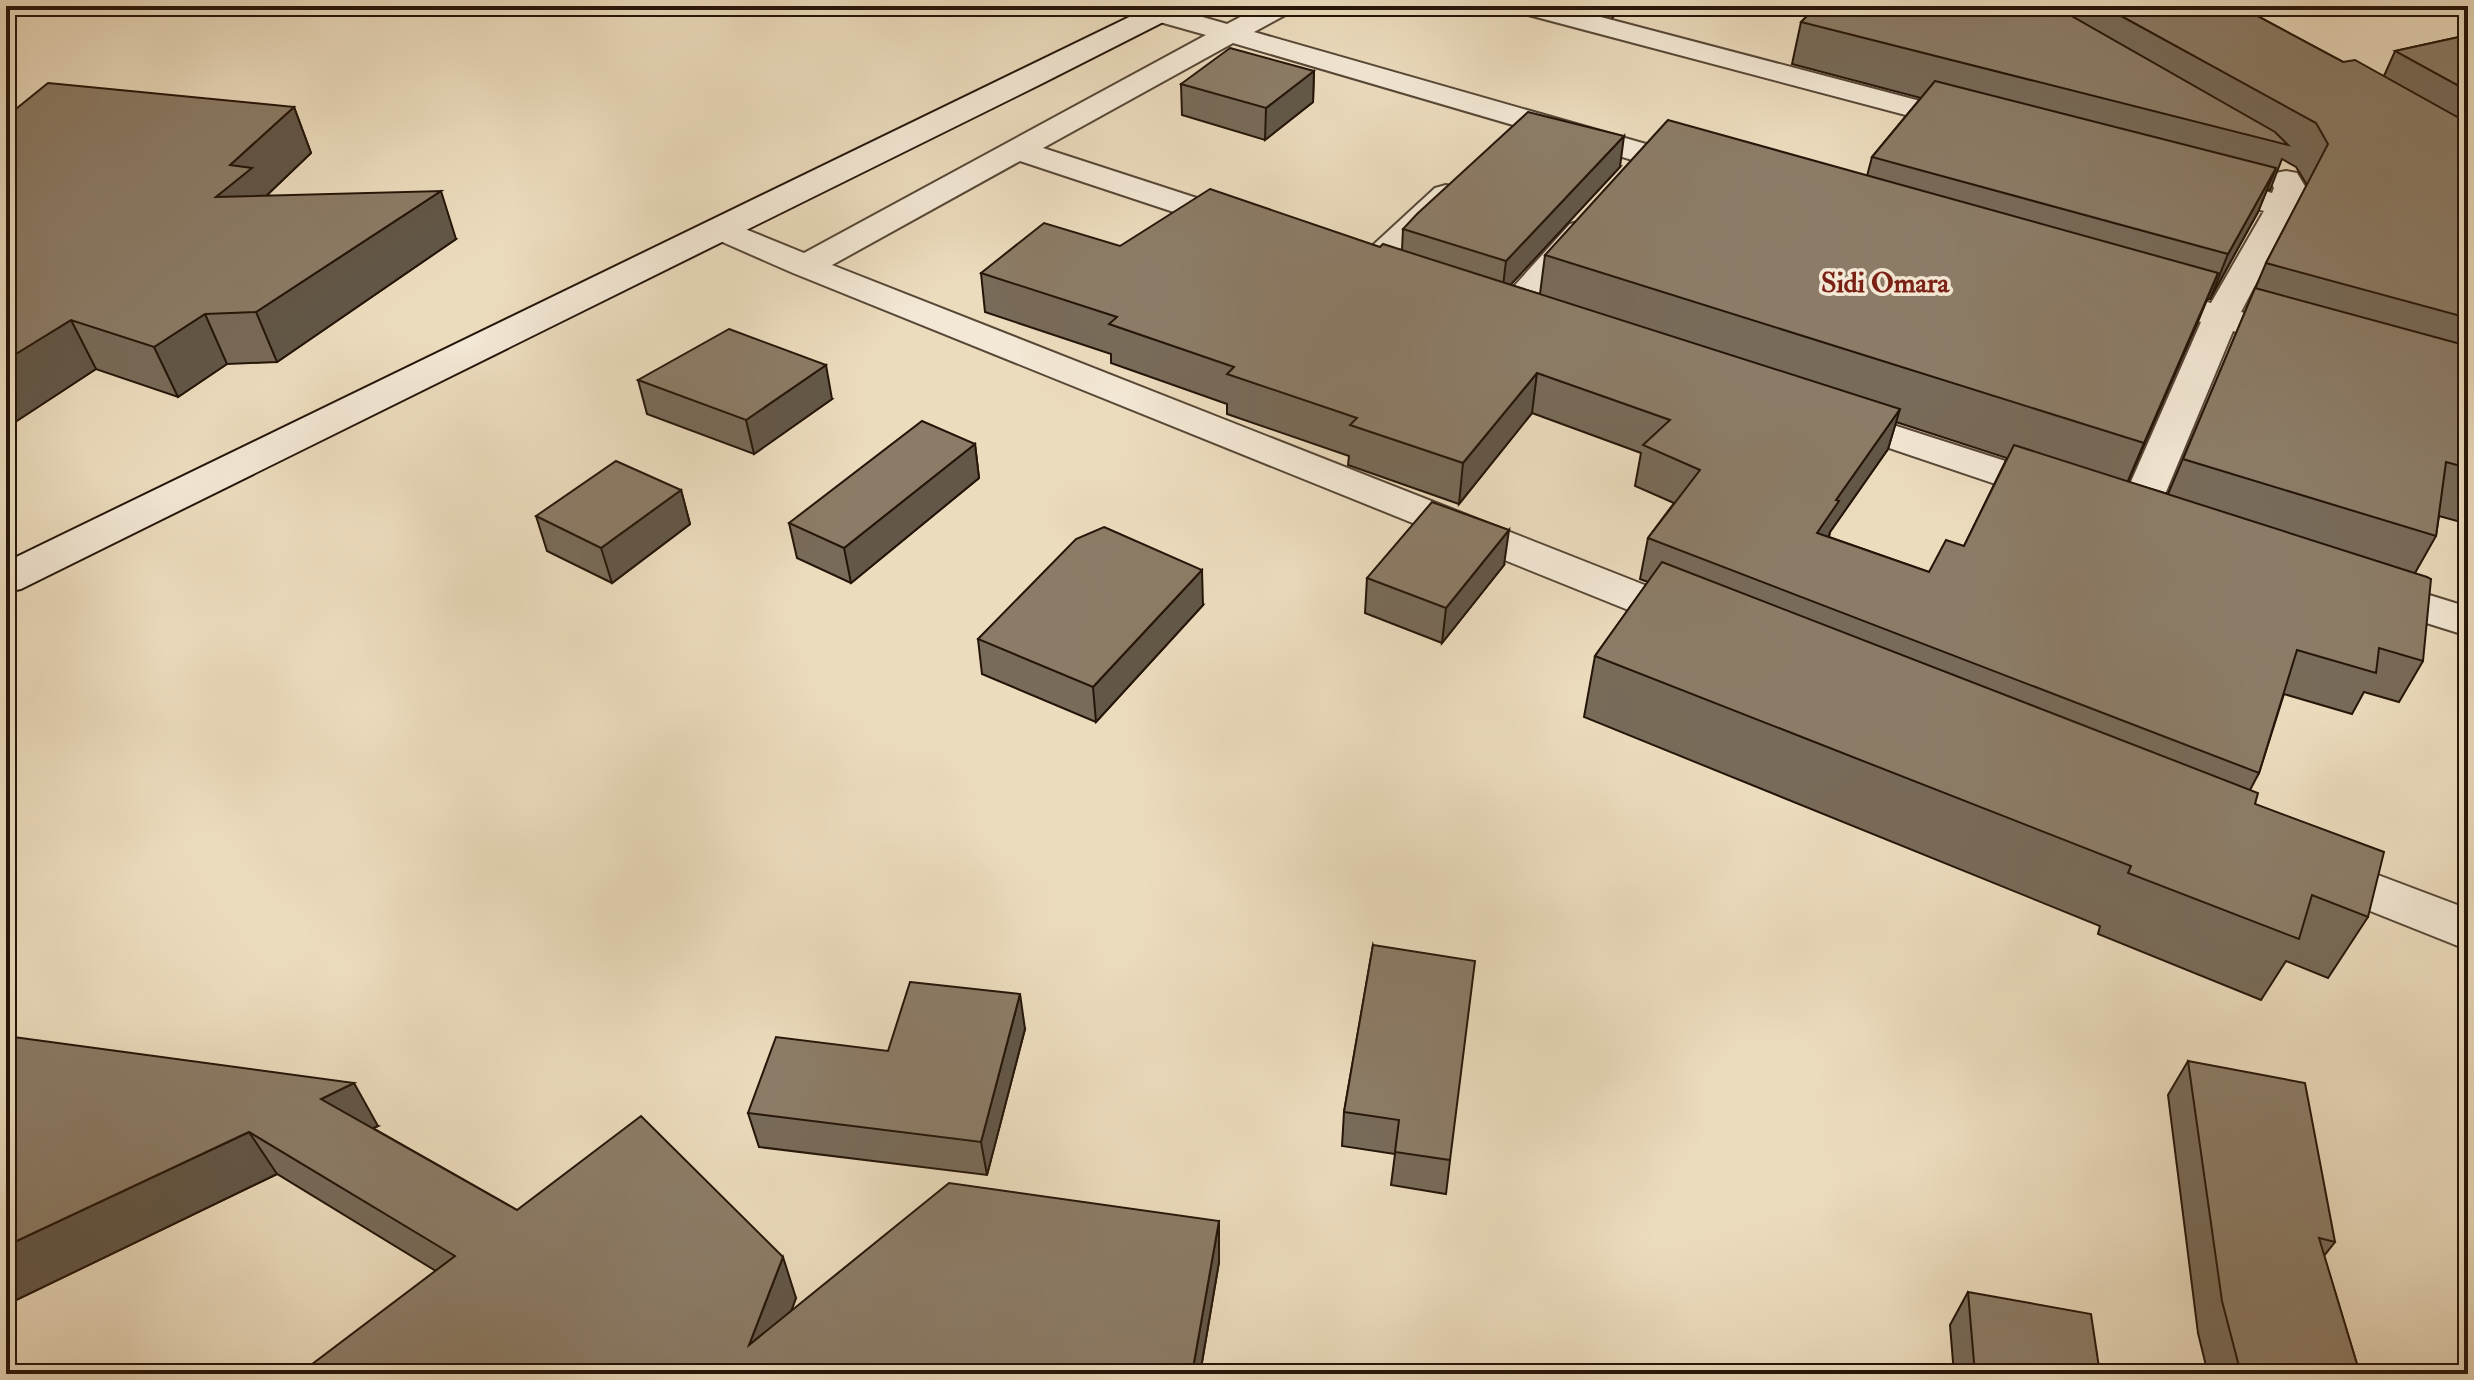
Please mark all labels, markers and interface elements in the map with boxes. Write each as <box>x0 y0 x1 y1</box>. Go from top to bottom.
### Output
district label: Sidi Omara <box>1821 266 1950 301</box>

